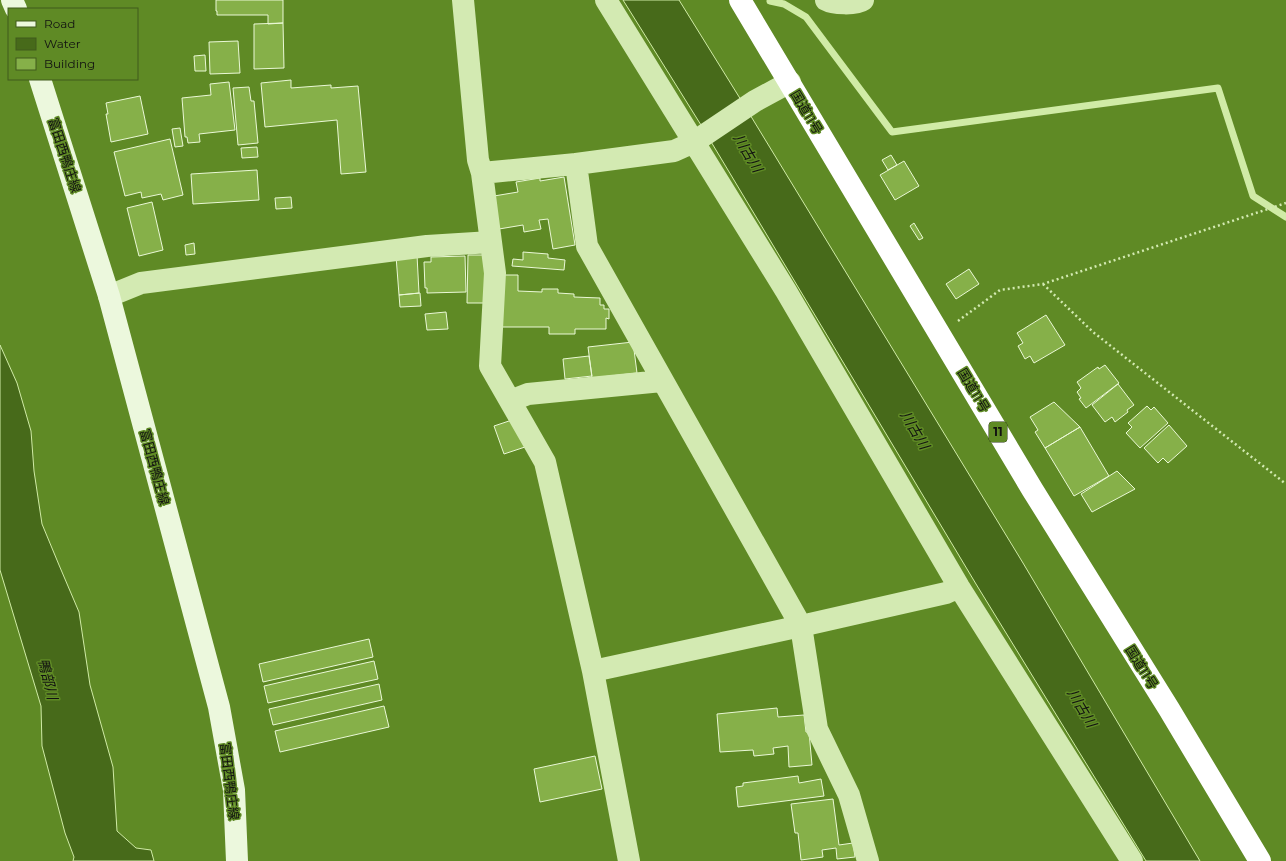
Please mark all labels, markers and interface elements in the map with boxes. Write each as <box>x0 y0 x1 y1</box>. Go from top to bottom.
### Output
legend <box>8 8 138 80</box>
text: Road <box>44 16 75 31</box>
text: Water <box>44 36 81 51</box>
text: Building <box>44 56 95 71</box>
street label: 国道11号 <box>788 87 826 137</box>
street label: 富田西鴨庄線 <box>45 115 85 195</box>
water label: 川古川 <box>729 130 768 177</box>
street label: 国道11号 <box>955 365 993 415</box>
water label: 川古川 <box>896 407 935 454</box>
road number: 11 <box>989 422 1007 442</box>
street label: 富田西鴨庄線 <box>137 427 173 507</box>
street label: 国道11号 <box>1122 642 1162 692</box>
water label: 鴨部川 <box>34 656 62 703</box>
water label: 川古川 <box>1063 685 1102 732</box>
street label: 富田西鴨庄線 <box>217 741 243 821</box>

